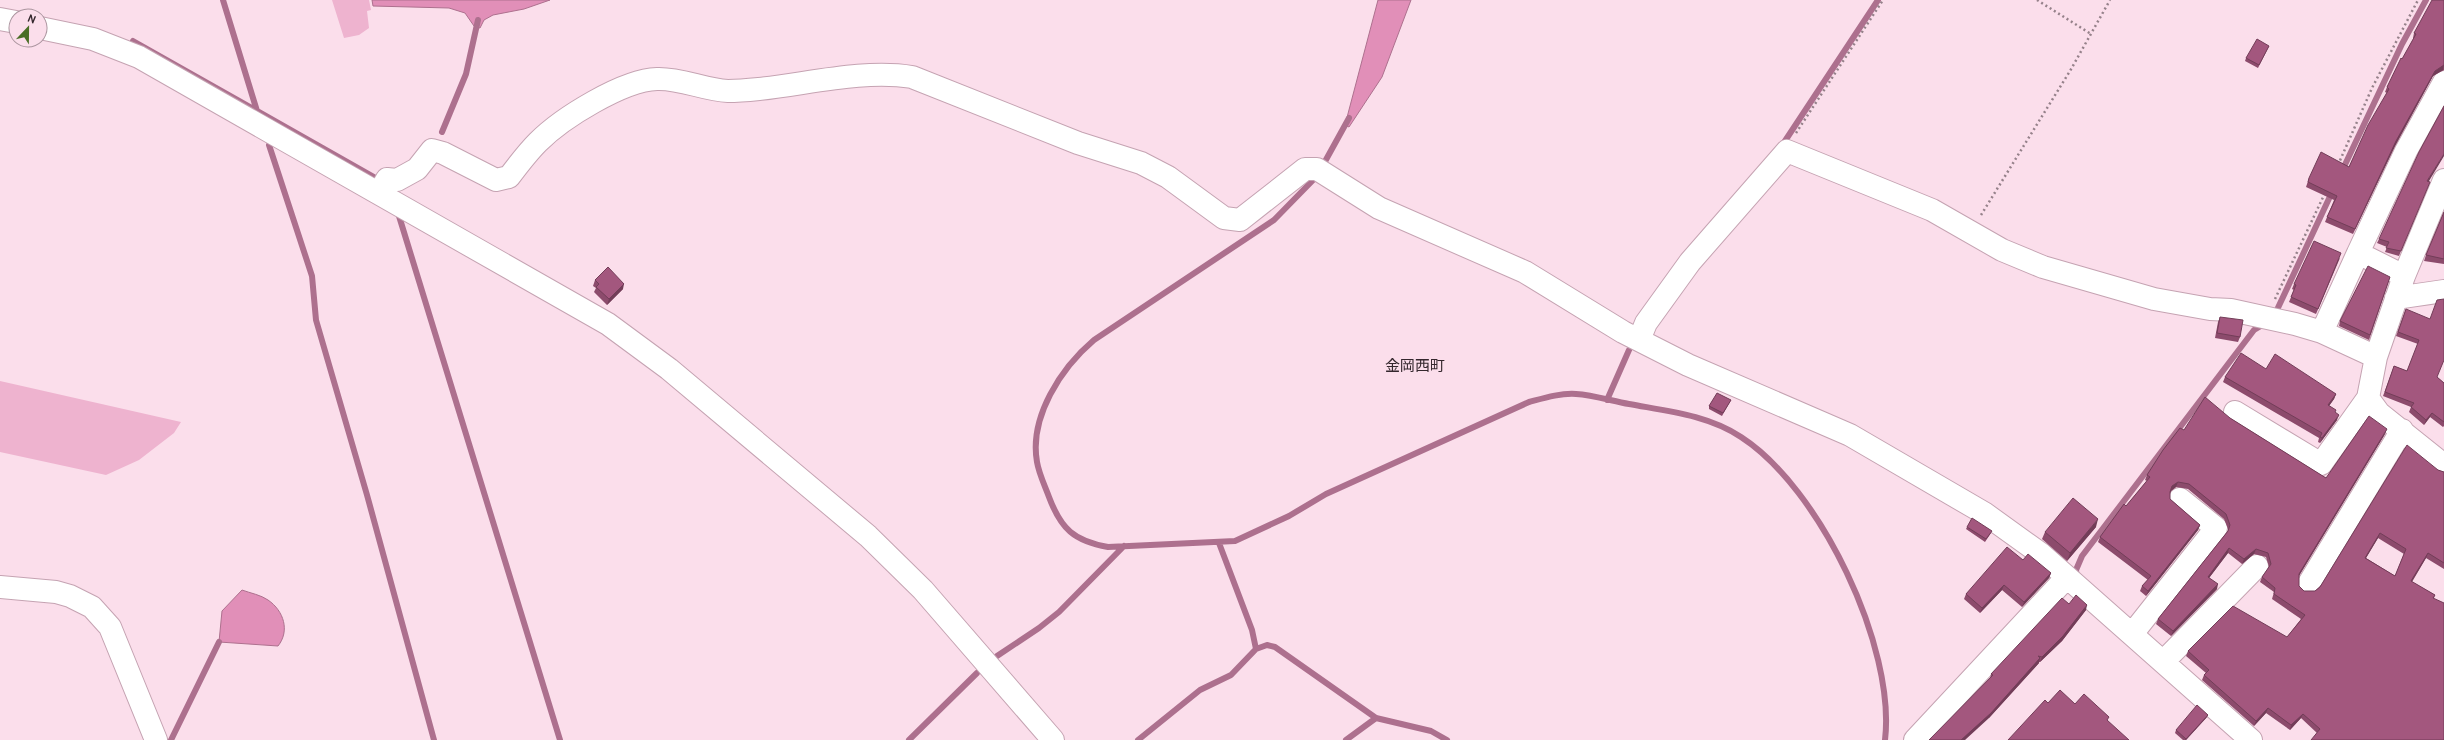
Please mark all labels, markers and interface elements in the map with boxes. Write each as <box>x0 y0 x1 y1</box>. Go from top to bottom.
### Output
north arrow <box>8 8 48 48</box>
text: N <box>26 11 38 27</box>
district label: 金岡西町 <box>1385 357 1445 375</box>

